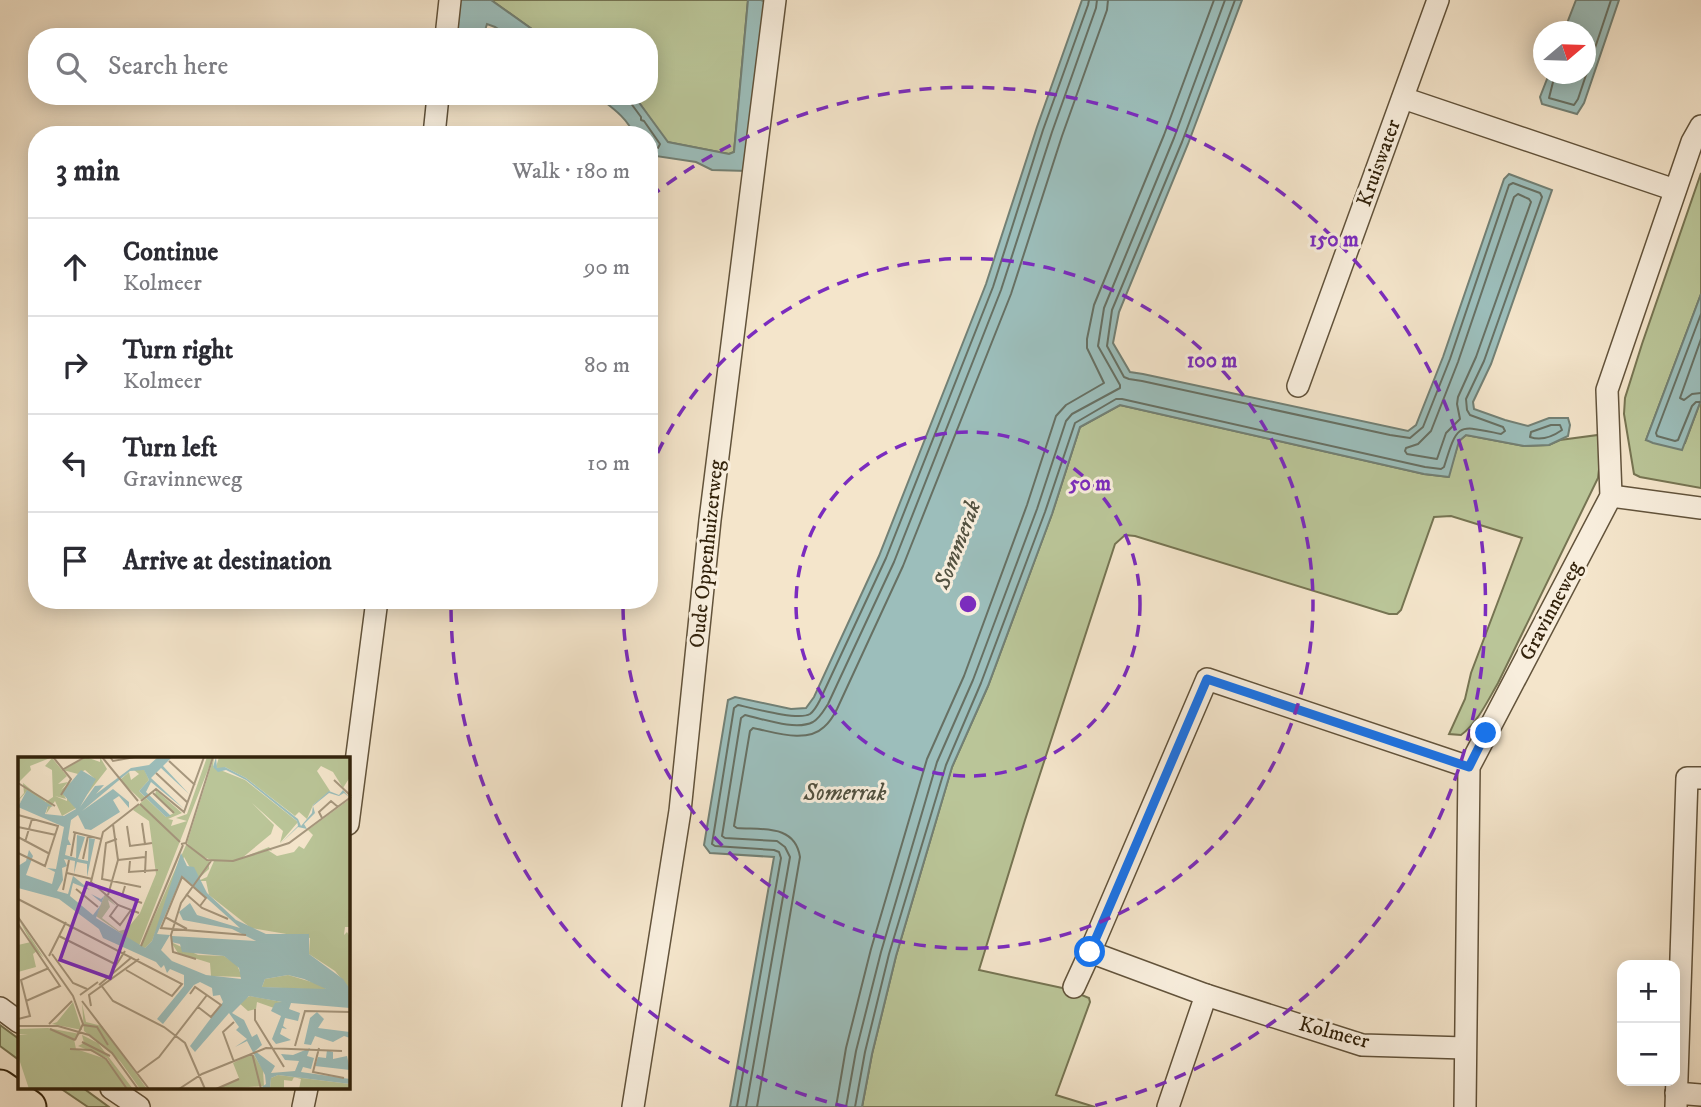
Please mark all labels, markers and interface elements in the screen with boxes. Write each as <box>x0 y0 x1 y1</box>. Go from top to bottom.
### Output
north arrow <box>1533 21 1596 84</box>
search box <box>28 28 658 105</box>
icon: search <box>52 48 90 86</box>
text: Search here <box>108 50 228 83</box>
street label: Kruiswater <box>1351 116 1407 210</box>
text: 3 min <box>56 153 120 190</box>
text: Walk · 180 m <box>512 157 630 186</box>
text: 150 m <box>1309 227 1359 253</box>
text: Continue <box>123 236 218 269</box>
icon: ahead <box>56 248 94 286</box>
text: 90 m <box>584 253 630 282</box>
text: Kolmeer <box>123 269 202 298</box>
text: Turn right <box>123 334 233 367</box>
icon: right <box>56 346 94 384</box>
text: 100 m <box>1187 348 1237 374</box>
text: 80 m <box>584 351 630 380</box>
text: Kolmeer <box>123 367 202 396</box>
text: Turn left <box>123 432 217 465</box>
icon: left <box>56 444 94 482</box>
text: 10 m <box>587 449 630 478</box>
street label: Oude Oppenhuizerweg <box>684 458 730 649</box>
text: Gravinneweg <box>123 465 242 494</box>
text: 50 m <box>1068 471 1111 497</box>
water label: Sommerak <box>928 496 988 594</box>
icon: arrive <box>56 542 94 580</box>
text: Arrive at destination <box>123 545 332 578</box>
street label: Gravinneweg <box>1514 556 1588 665</box>
centre of rings <box>956 592 980 616</box>
route end <box>1470 717 1501 748</box>
inset map <box>18 757 350 1090</box>
water label: Somerrak <box>803 779 887 808</box>
route start <box>1074 936 1105 967</box>
map controls <box>1617 960 1680 1086</box>
button: + <box>1617 960 1680 1023</box>
street label: Kolmeer <box>1296 1011 1372 1055</box>
button: − <box>1617 1023 1680 1086</box>

